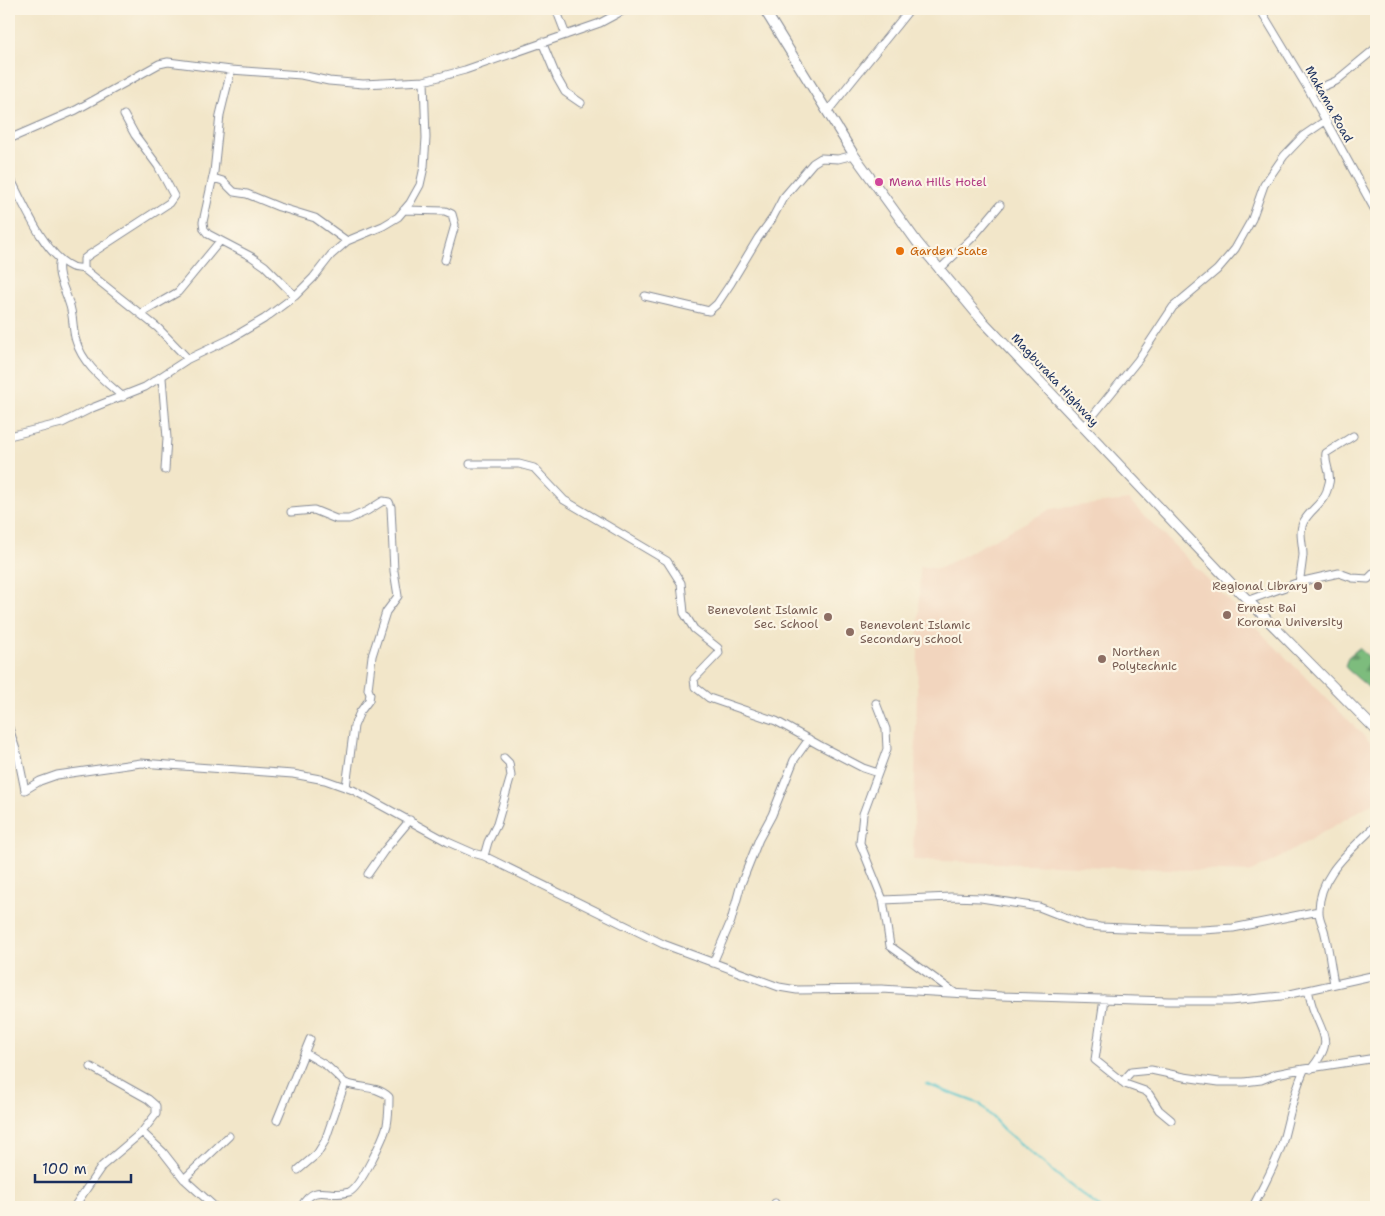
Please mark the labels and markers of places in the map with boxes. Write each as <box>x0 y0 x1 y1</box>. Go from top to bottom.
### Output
place label: Mena Hills Hotel <box>889 174 987 190</box>
marker: Mena Hills Hotel <box>873 176 885 188</box>
place label: Garden State <box>910 243 988 259</box>
marker: Garden State <box>894 245 906 257</box>
place label: Regional Library <box>1212 578 1308 594</box>
marker: Regional Library <box>1312 580 1324 592</box>
place label: Ernest Bai Koroma University <box>1237 600 1343 630</box>
place label: Benevolent Islamic Sec. School <box>707 602 818 632</box>
marker: Ernest Bai Koroma University <box>1221 609 1233 621</box>
marker: Benevolent Islamic Sec. School <box>822 611 834 623</box>
place label: Benevolent Islamic Secondary school <box>860 617 971 647</box>
marker: Benevolent Islamic Secondary school <box>844 626 856 638</box>
place label: Northen Polytechnic <box>1112 644 1177 674</box>
marker: Northen Polytechnic <box>1096 653 1108 665</box>

